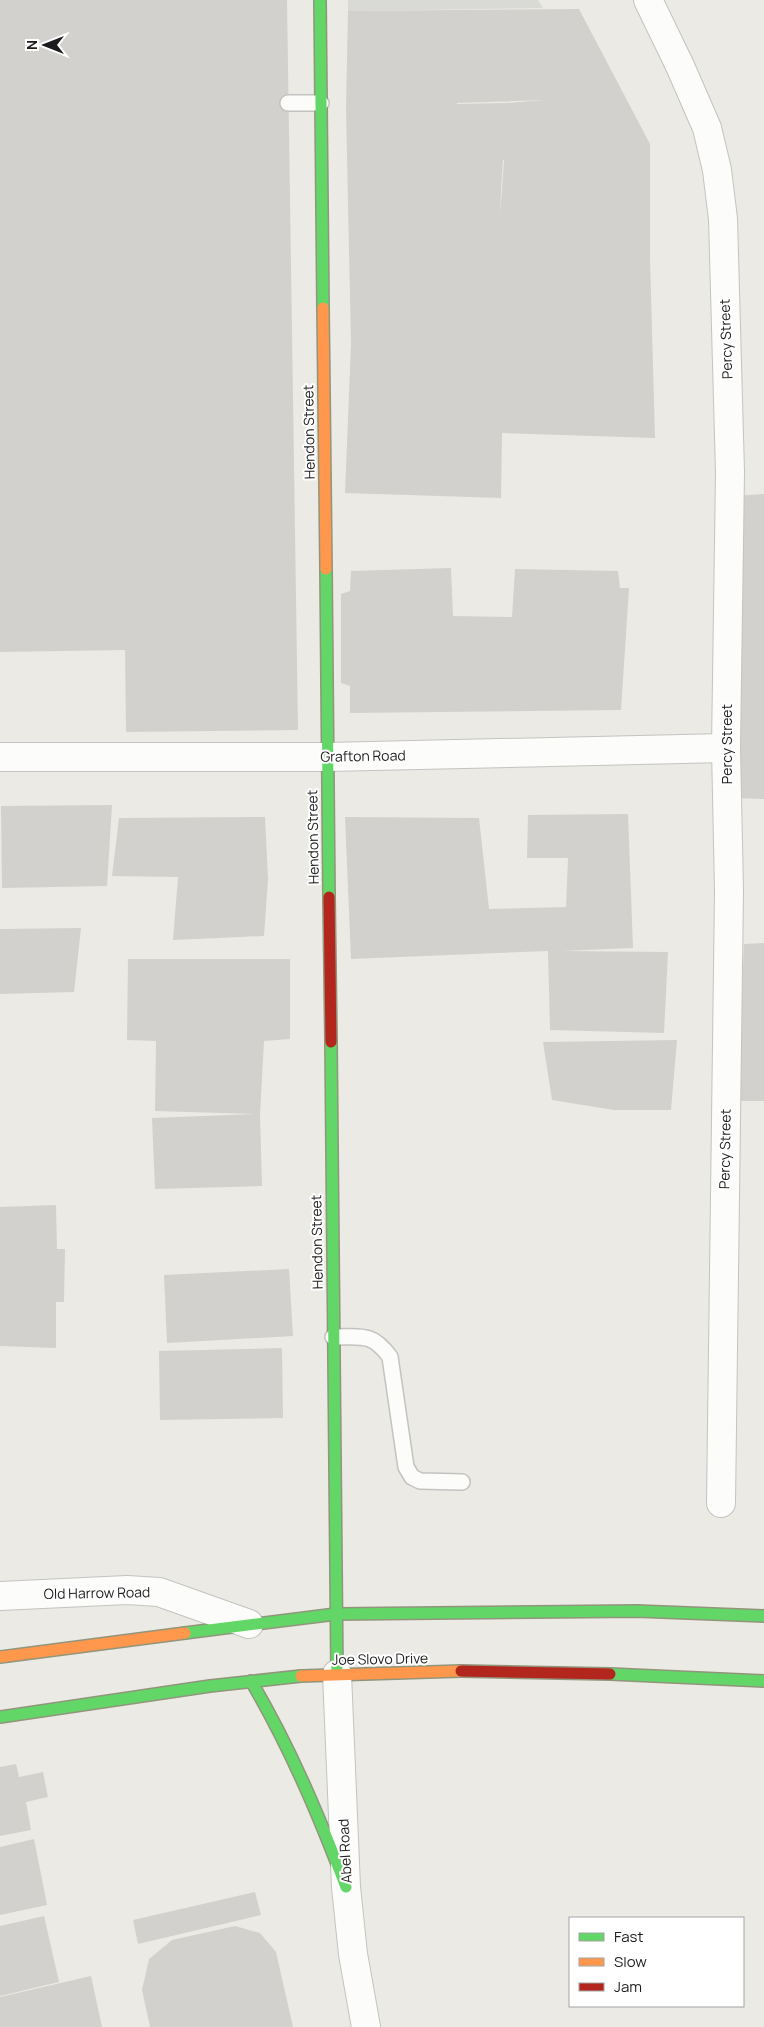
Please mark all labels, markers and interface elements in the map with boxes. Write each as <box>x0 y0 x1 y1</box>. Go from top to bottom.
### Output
north arrow <box>20 20 70 70</box>
text: N <box>22 40 41 50</box>
street label: Percy Street <box>715 298 736 379</box>
street label: Hendon Street <box>298 384 319 479</box>
street label: Percy Street <box>717 703 736 784</box>
street label: Grafton Road <box>320 745 406 766</box>
street label: Hendon Street <box>302 789 323 884</box>
street label: Percy Street <box>714 1108 735 1189</box>
street label: Hendon Street <box>306 1194 327 1289</box>
street label: Old Harrow Road <box>44 1582 150 1603</box>
street label: Joe Slovo Drive <box>332 1648 428 1669</box>
street label: Abel Road <box>333 1818 356 1884</box>
legend <box>569 1917 744 2007</box>
text: Fast <box>614 1926 643 1947</box>
text: Slow <box>614 1951 647 1972</box>
text: Jam <box>614 1976 642 1997</box>

